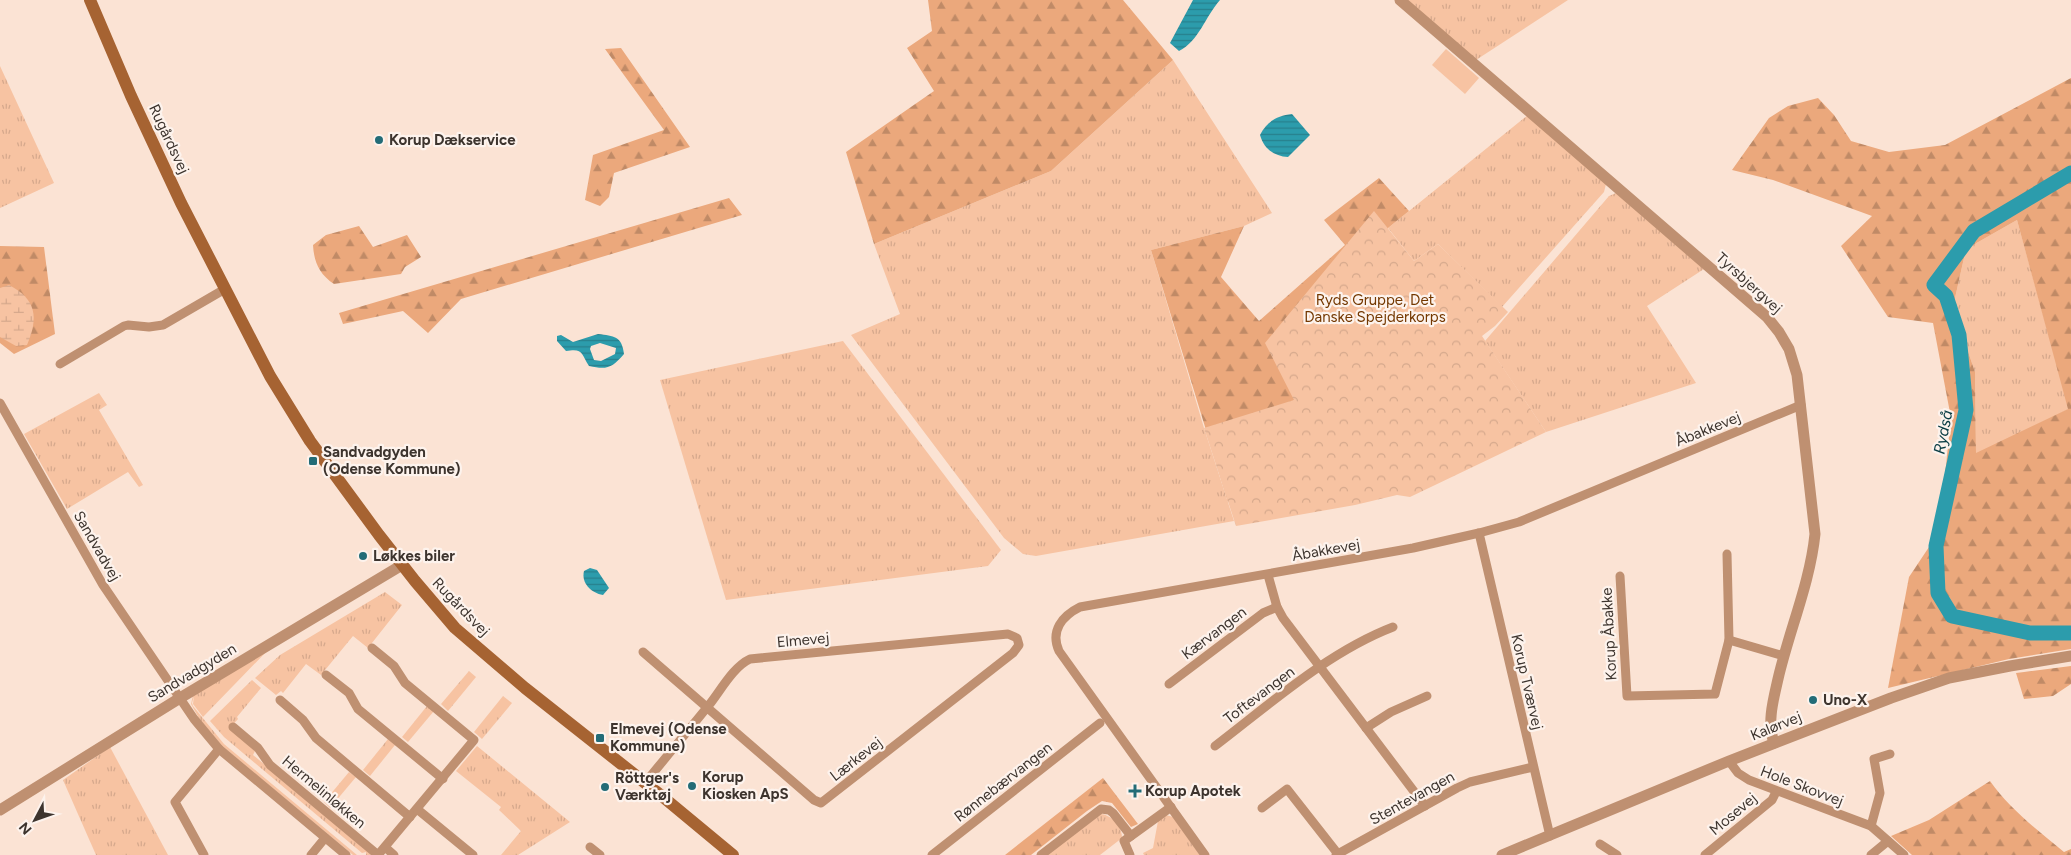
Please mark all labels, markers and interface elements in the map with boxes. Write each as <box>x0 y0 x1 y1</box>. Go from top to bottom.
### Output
street label: Rugårdsvej <box>145 101 193 177</box>
place label: Korup Dækservice <box>389 131 516 149</box>
marker: Korup Dækservice <box>373 134 385 146</box>
street label: Tyrsbjergvej <box>1712 249 1786 317</box>
park label: Ryds Gruppe, Det Danske Spejderkorps <box>1304 291 1446 326</box>
street label: Åbakkevej <box>1673 408 1743 450</box>
water label: Rydså <box>1929 408 1957 456</box>
place label: Sandvadgyden (Odense Kommune) <box>323 443 461 478</box>
marker: Sandvadgyden (Odense Kommune) <box>307 455 319 467</box>
street label: Sandvadvej <box>70 508 124 584</box>
street label: Åbakkevej <box>1291 535 1361 565</box>
place label: Løkkes biler <box>373 547 455 565</box>
marker: Løkkes biler <box>357 550 369 562</box>
street label: Rugårdsvej <box>429 574 493 640</box>
street label: Korup Åbakke <box>1598 587 1620 681</box>
street label: Kærvangen <box>1178 603 1250 663</box>
street label: Elmevej <box>776 629 830 651</box>
street label: Korup Tværvej <box>1507 632 1547 732</box>
street label: Sandvadgyden <box>145 640 239 706</box>
street label: Toftevangen <box>1220 662 1298 728</box>
place label: Uno-X <box>1823 691 1868 709</box>
marker: Uno-X <box>1807 694 1819 706</box>
street label: Kalørvej <box>1748 708 1804 744</box>
place label: Elmevej (Odense Kommune) <box>610 720 727 755</box>
marker: Elmevej (Odense Kommune) <box>594 732 606 744</box>
street label: Lærkevej <box>826 733 886 785</box>
street label: Rønnebærvangen <box>951 738 1055 826</box>
street label: Hermelinløkken <box>279 752 369 832</box>
street label: Hole Skovvej <box>1758 762 1846 810</box>
street label: Stentevangen <box>1367 767 1457 829</box>
place label: Korup Kiosken ApS <box>702 768 789 803</box>
place label: Röttger's Værktøj <box>615 769 679 804</box>
marker: Korup Kiosken ApS <box>686 780 698 792</box>
marker: Röttger's Værktøj <box>599 781 611 793</box>
place label: Korup Apotek <box>1145 782 1241 800</box>
marker: Korup Apotek <box>1129 785 1141 797</box>
street label: Mosevej <box>1706 789 1760 839</box>
north arrow <box>10 795 60 845</box>
text: N <box>16 819 36 838</box>

